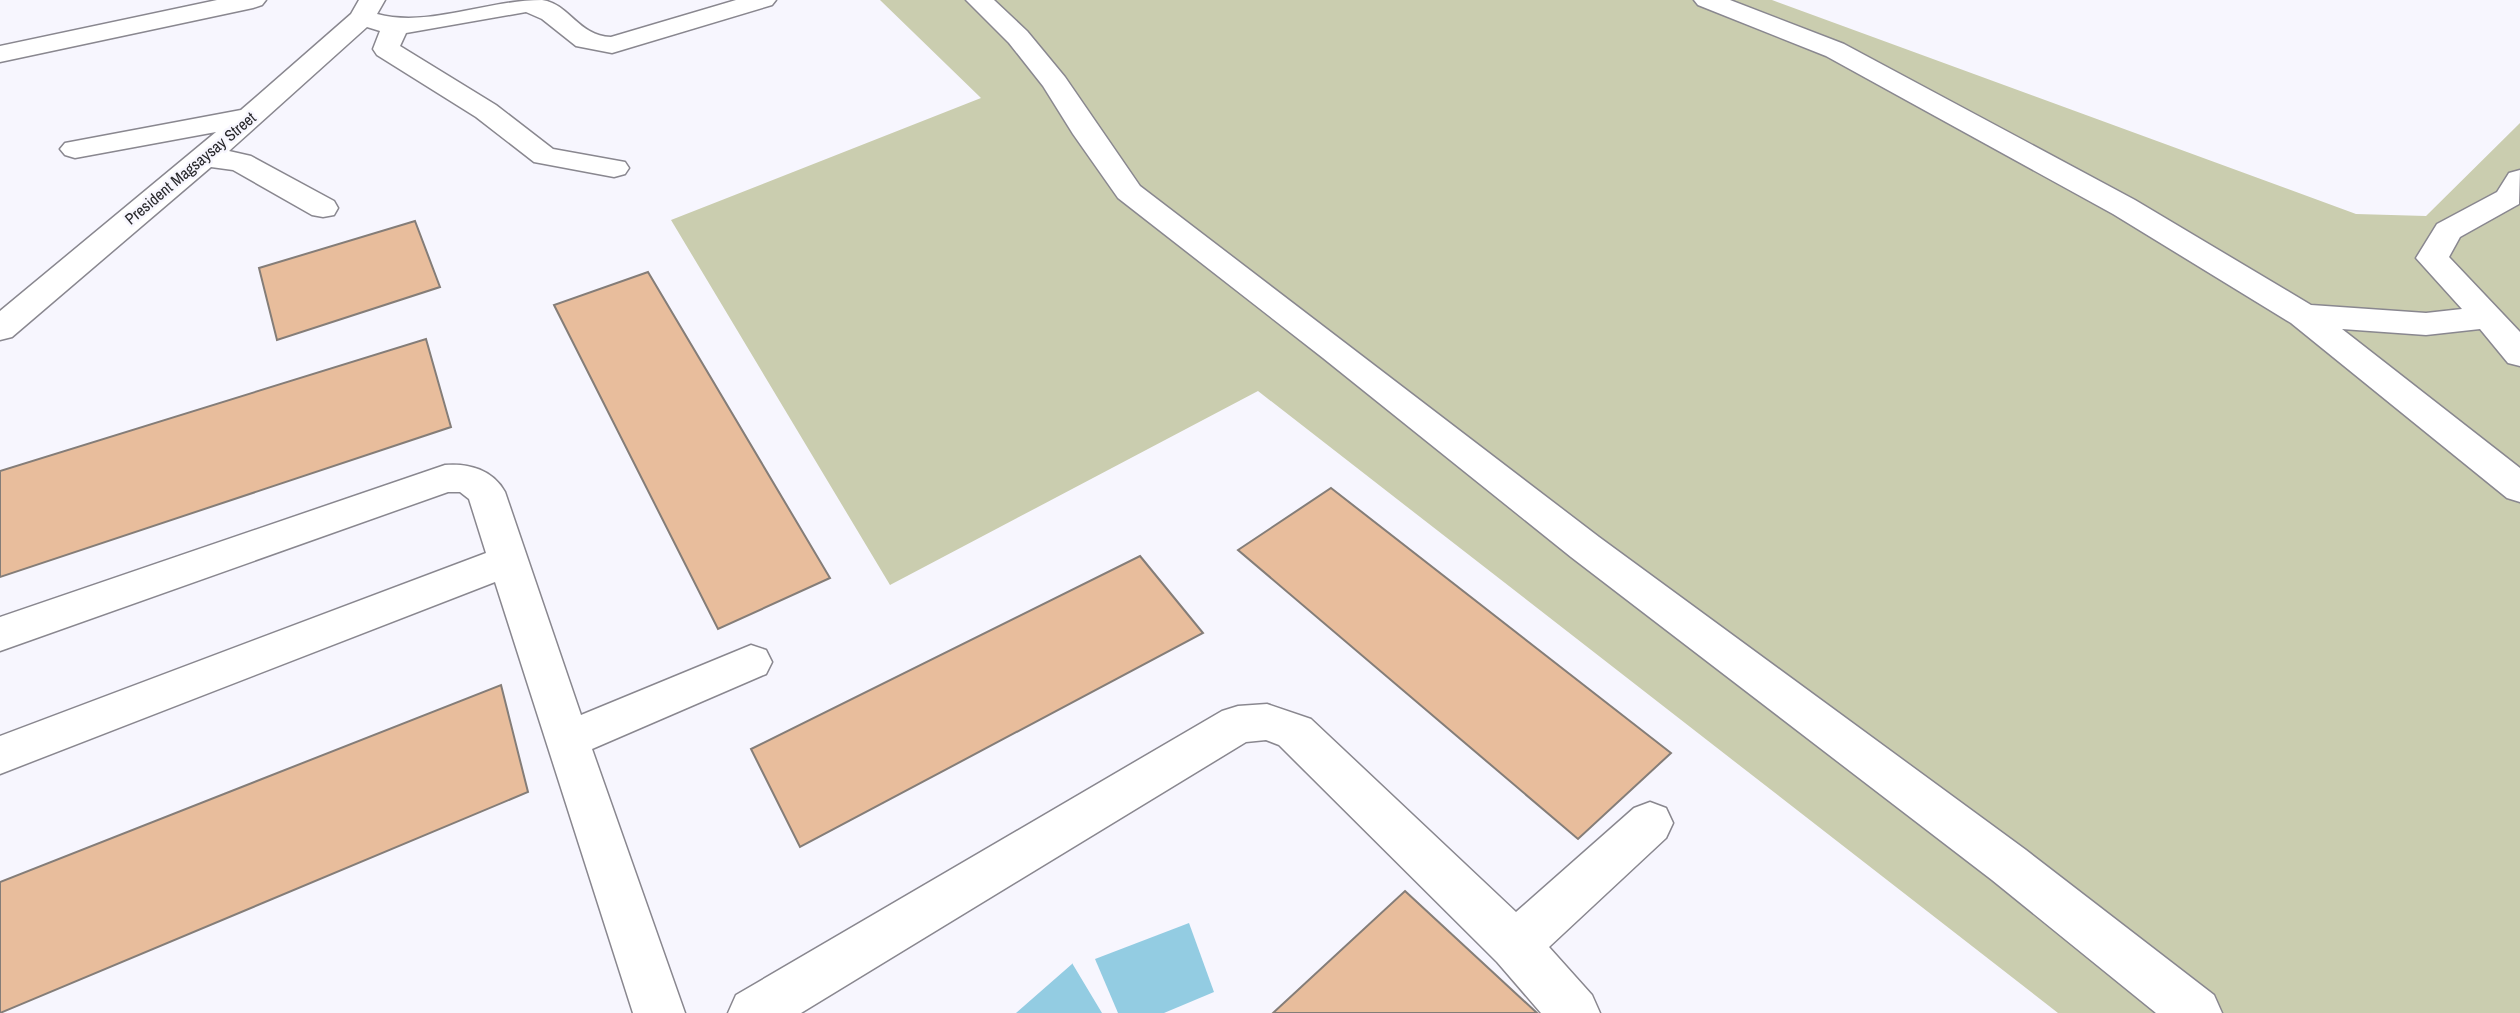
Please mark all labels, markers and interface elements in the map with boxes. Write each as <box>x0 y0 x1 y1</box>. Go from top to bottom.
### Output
street label: President Magsaysay Street <box>120 106 260 229</box>

